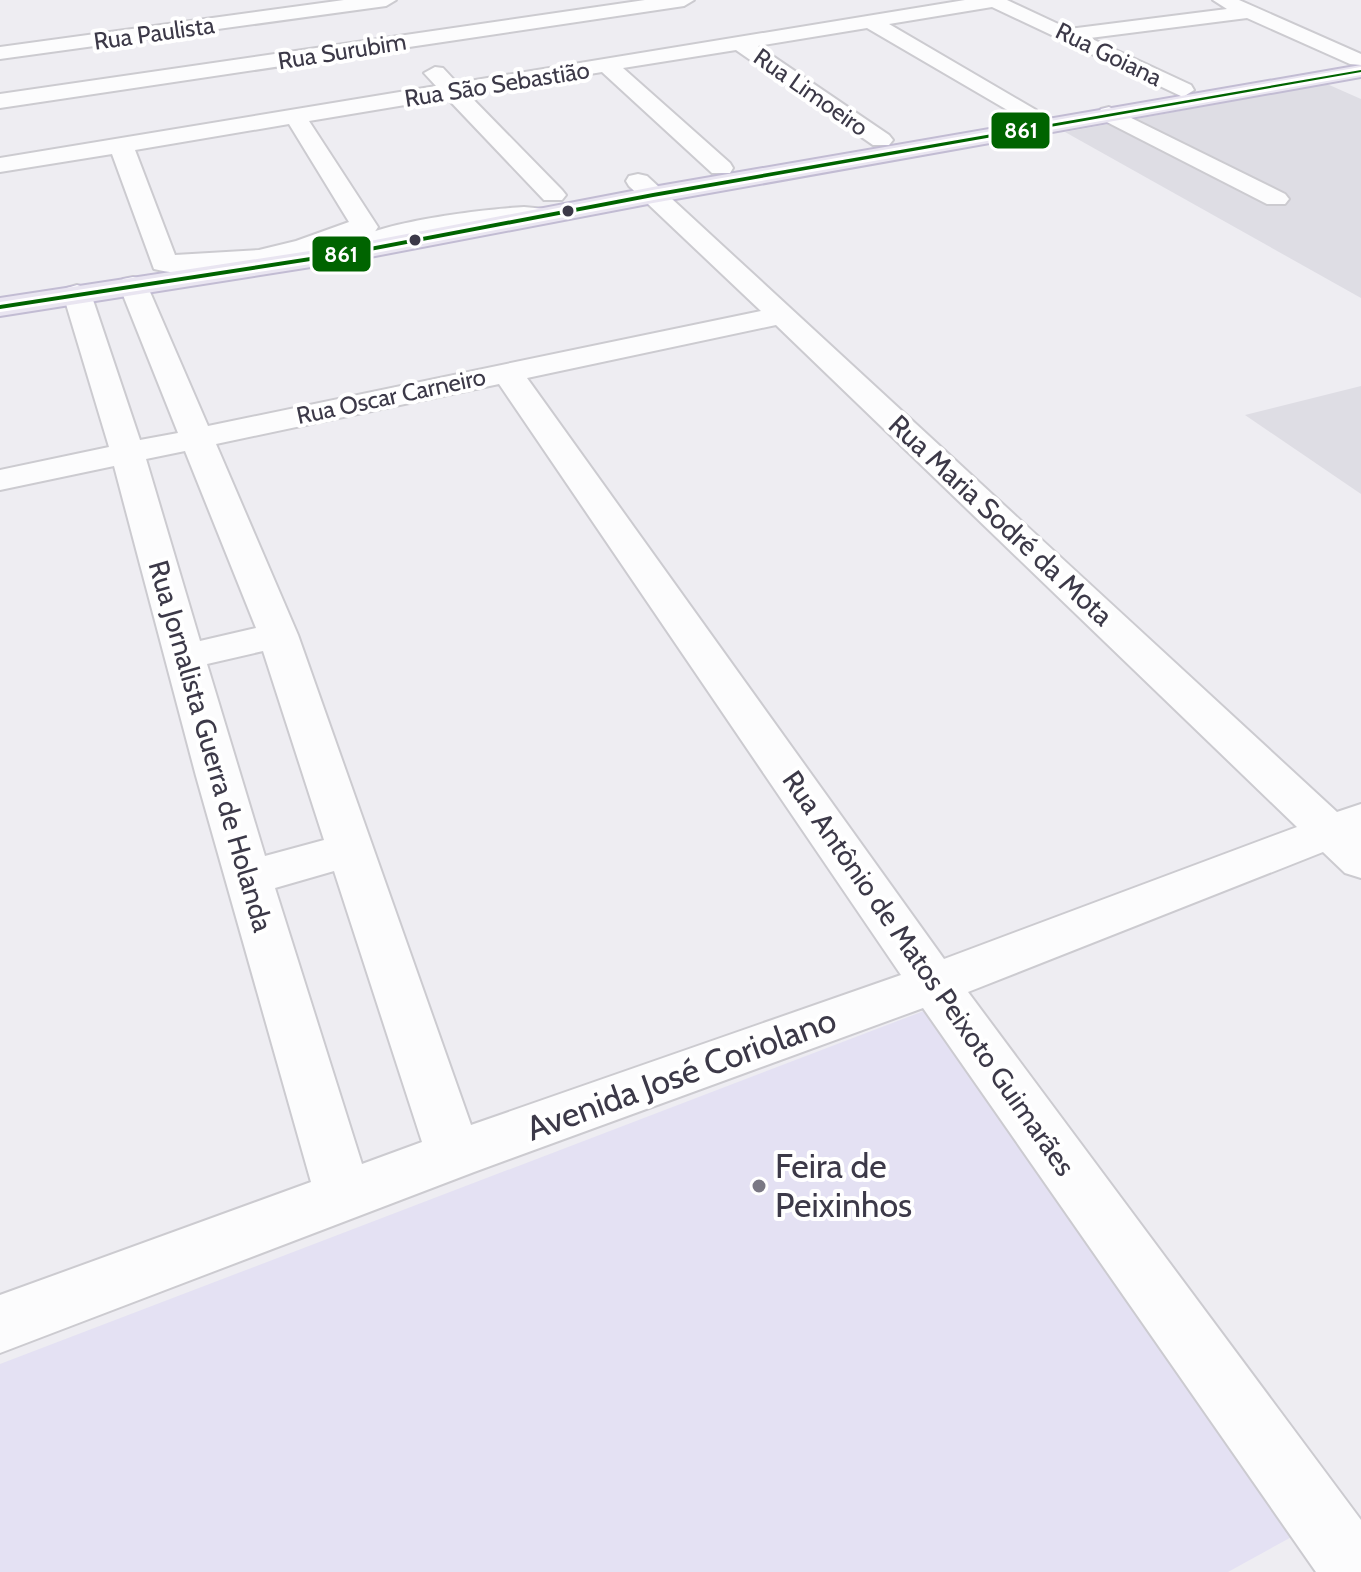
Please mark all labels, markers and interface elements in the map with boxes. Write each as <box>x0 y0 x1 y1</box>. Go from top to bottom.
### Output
street label: Rua Paulista <box>92 10 217 56</box>
street label: Rua Goiana <box>1051 16 1167 92</box>
street label: Rua Surubim <box>276 27 408 75</box>
street label: Rua Limoeiro <box>748 42 874 142</box>
street label: Rua São Sebastião <box>402 55 592 113</box>
line badge: 861 <box>990 111 1051 150</box>
text: 861 <box>1004 117 1038 144</box>
unlabelled marker <box>560 203 576 219</box>
unlabelled marker <box>407 232 423 248</box>
line badge: 861 <box>311 235 372 273</box>
text: 861 <box>324 241 358 268</box>
street label: Rua Oscar Carneiro <box>294 362 488 430</box>
street label: Rua Maria Sodré da Mota <box>882 407 1120 633</box>
street label: Rua Jornalista Guerra de Holanda <box>142 556 281 936</box>
street label: Rua Antônio de Matos Peixoto Guimarães <box>776 764 1082 1182</box>
street label: Avenida José Coriolano <box>520 998 842 1150</box>
place label: Feira de Peixinhos <box>775 1145 912 1226</box>
marker: Feira de Peixinhos <box>750 1177 768 1195</box>

